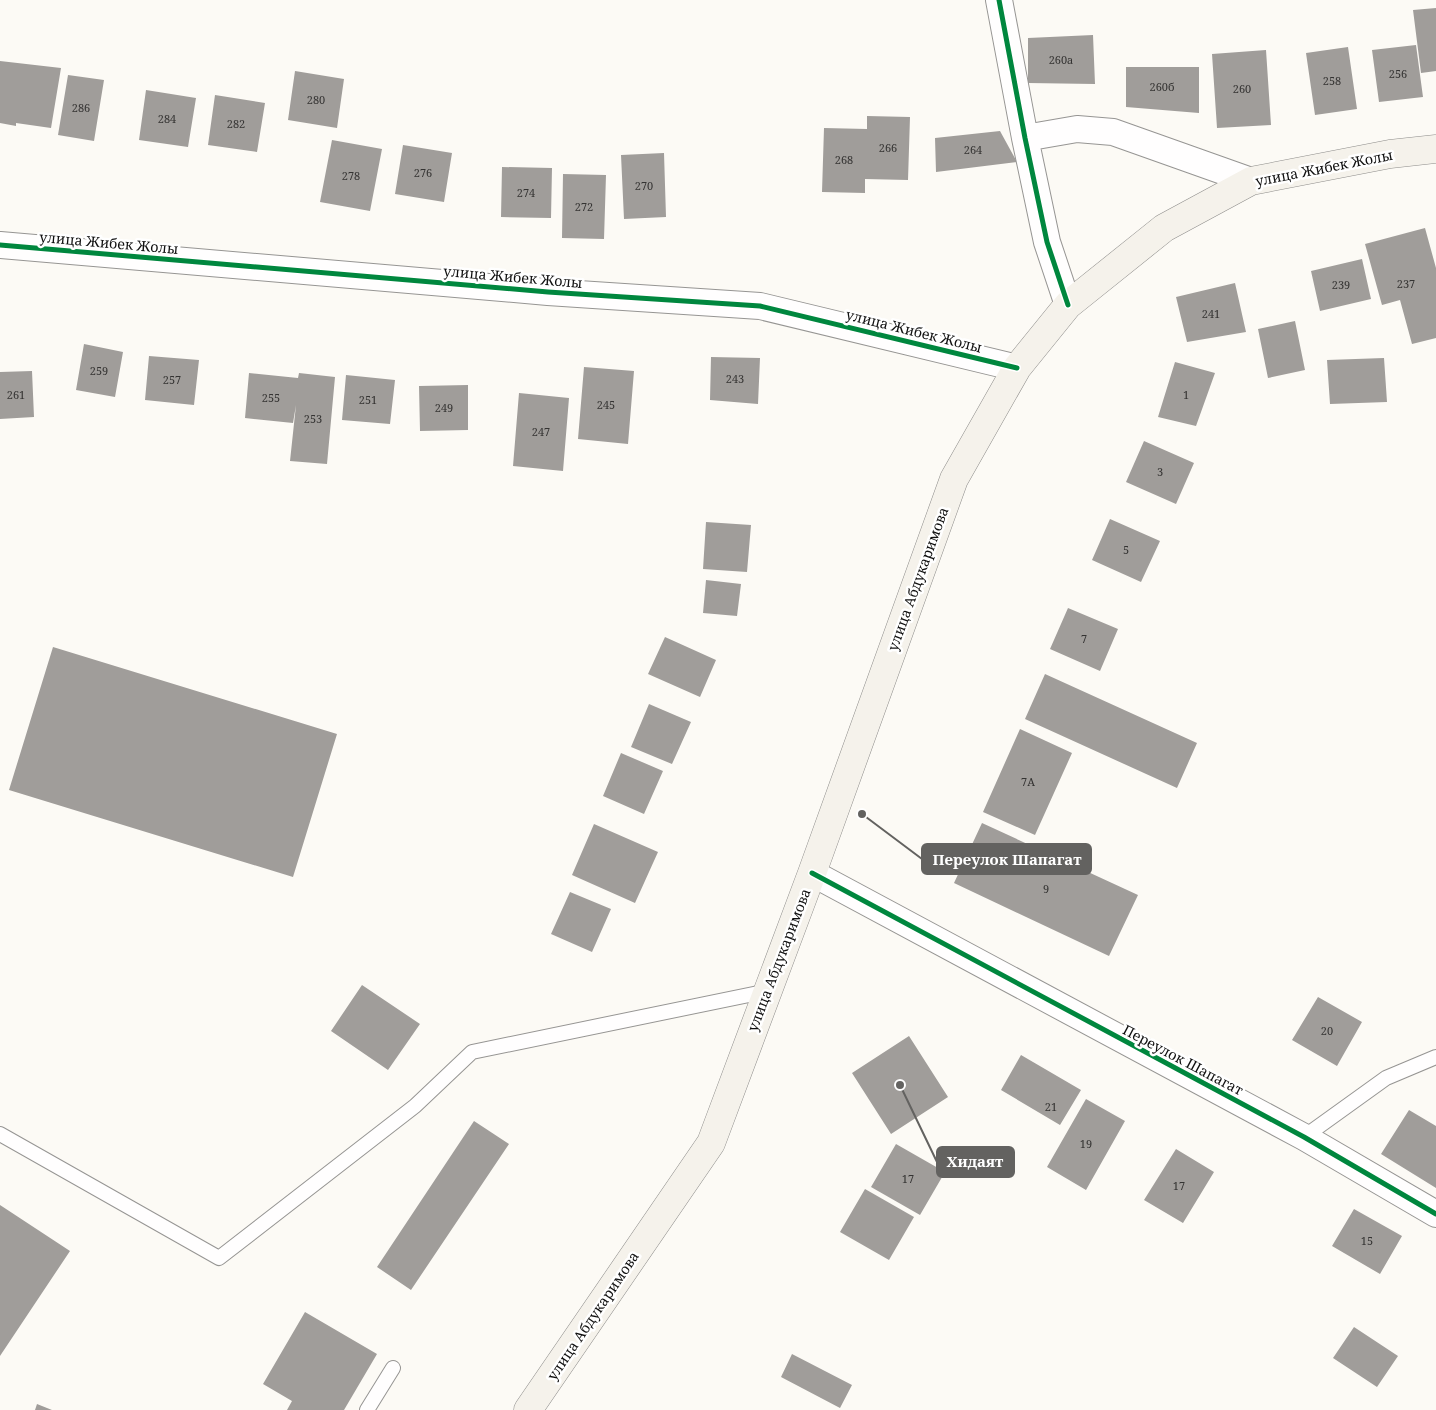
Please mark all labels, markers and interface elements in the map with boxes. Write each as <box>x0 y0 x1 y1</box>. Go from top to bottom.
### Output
house number: 260а <box>1049 52 1073 67</box>
house number: 256 <box>1389 66 1407 81</box>
house number: 258 <box>1323 73 1341 88</box>
house number: 260б <box>1150 79 1174 94</box>
house number: 260 <box>1233 81 1251 96</box>
house number: 280 <box>307 92 325 107</box>
house number: 286 <box>72 100 90 115</box>
house number: 284 <box>158 111 176 126</box>
house number: 282 <box>227 116 245 131</box>
house number: 266 <box>879 140 897 155</box>
house number: 264 <box>964 142 982 157</box>
street label: улица Жибек Жолы <box>1254 145 1394 190</box>
house number: 268 <box>835 152 853 167</box>
house number: 276 <box>414 165 432 180</box>
house number: 278 <box>342 168 360 183</box>
house number: 270 <box>635 178 653 193</box>
house number: 274 <box>517 185 535 200</box>
house number: 272 <box>575 199 593 214</box>
street label: улица Жибек Жолы <box>39 227 179 258</box>
street label: улица Жибек Жолы <box>443 261 583 292</box>
house number: 237 <box>1397 276 1415 291</box>
house number: 239 <box>1332 277 1350 292</box>
street label: улица Жибек Жолы <box>844 304 984 357</box>
house number: 241 <box>1202 306 1220 321</box>
house number: 259 <box>90 363 108 378</box>
house number: 243 <box>726 371 744 386</box>
house number: 257 <box>163 372 181 387</box>
house number: 261 <box>7 387 25 402</box>
house number: 1 <box>1183 387 1189 402</box>
house number: 255 <box>262 390 280 405</box>
house number: 251 <box>359 392 377 407</box>
house number: 245 <box>597 397 615 412</box>
house number: 249 <box>435 400 453 415</box>
house number: 253 <box>304 411 322 426</box>
house number: 247 <box>532 424 550 439</box>
house number: 3 <box>1157 464 1163 479</box>
street label: улица Абдукаримова <box>883 504 952 653</box>
house number: 5 <box>1123 542 1129 557</box>
house number: 7 <box>1081 631 1087 646</box>
house number: 7А <box>1021 774 1035 789</box>
callout: Переулок Шапагат <box>922 844 1091 874</box>
text: Переулок Шапагат <box>932 849 1082 869</box>
house number: 9 <box>1043 881 1049 896</box>
street label: улица Абдукаримова <box>743 886 815 1034</box>
street label: Переулок Шапагат <box>1120 1020 1247 1100</box>
house number: 20 <box>1321 1023 1333 1038</box>
house number: 21 <box>1045 1099 1057 1114</box>
house number: 19 <box>1080 1136 1092 1151</box>
callout: Хидаят <box>937 1147 1014 1177</box>
text: Хидаят <box>947 1151 1004 1171</box>
house number: 17 <box>902 1171 914 1186</box>
house number: 17 <box>1173 1178 1185 1193</box>
house number: 15 <box>1361 1233 1373 1248</box>
street label: улица Абдукаримова <box>542 1248 643 1384</box>

